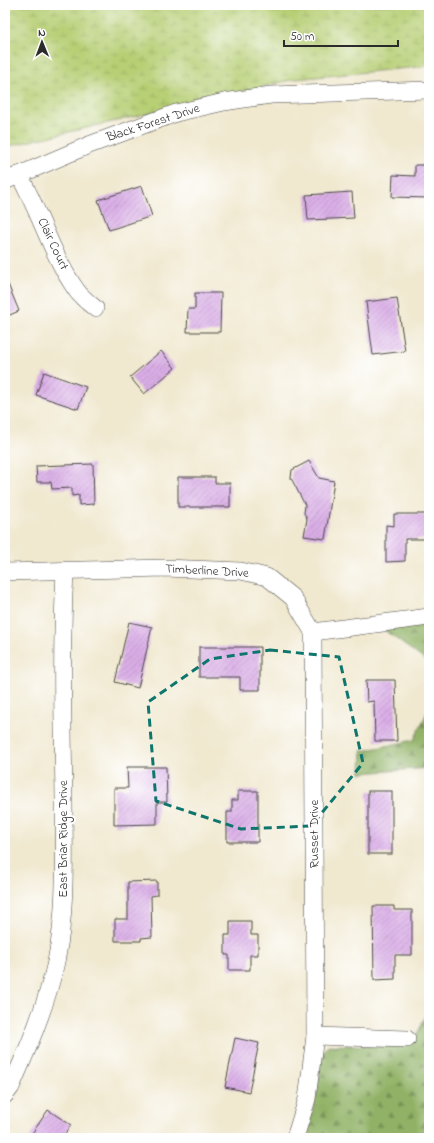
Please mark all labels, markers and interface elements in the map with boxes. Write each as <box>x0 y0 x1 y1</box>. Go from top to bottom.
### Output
north arrow <box>22 22 62 62</box>
scale bar <box>284 22 398 48</box>
text: N <box>38 25 46 41</box>
text: 50 m <box>290 28 314 46</box>
street label: Black Forest Drive <box>103 99 202 147</box>
street label: Clair Court <box>33 215 74 274</box>
street label: Timberline Drive <box>165 559 249 583</box>
street label: East Briar Ridge Drive <box>54 780 74 898</box>
street label: Russet Drive <box>305 800 324 868</box>

